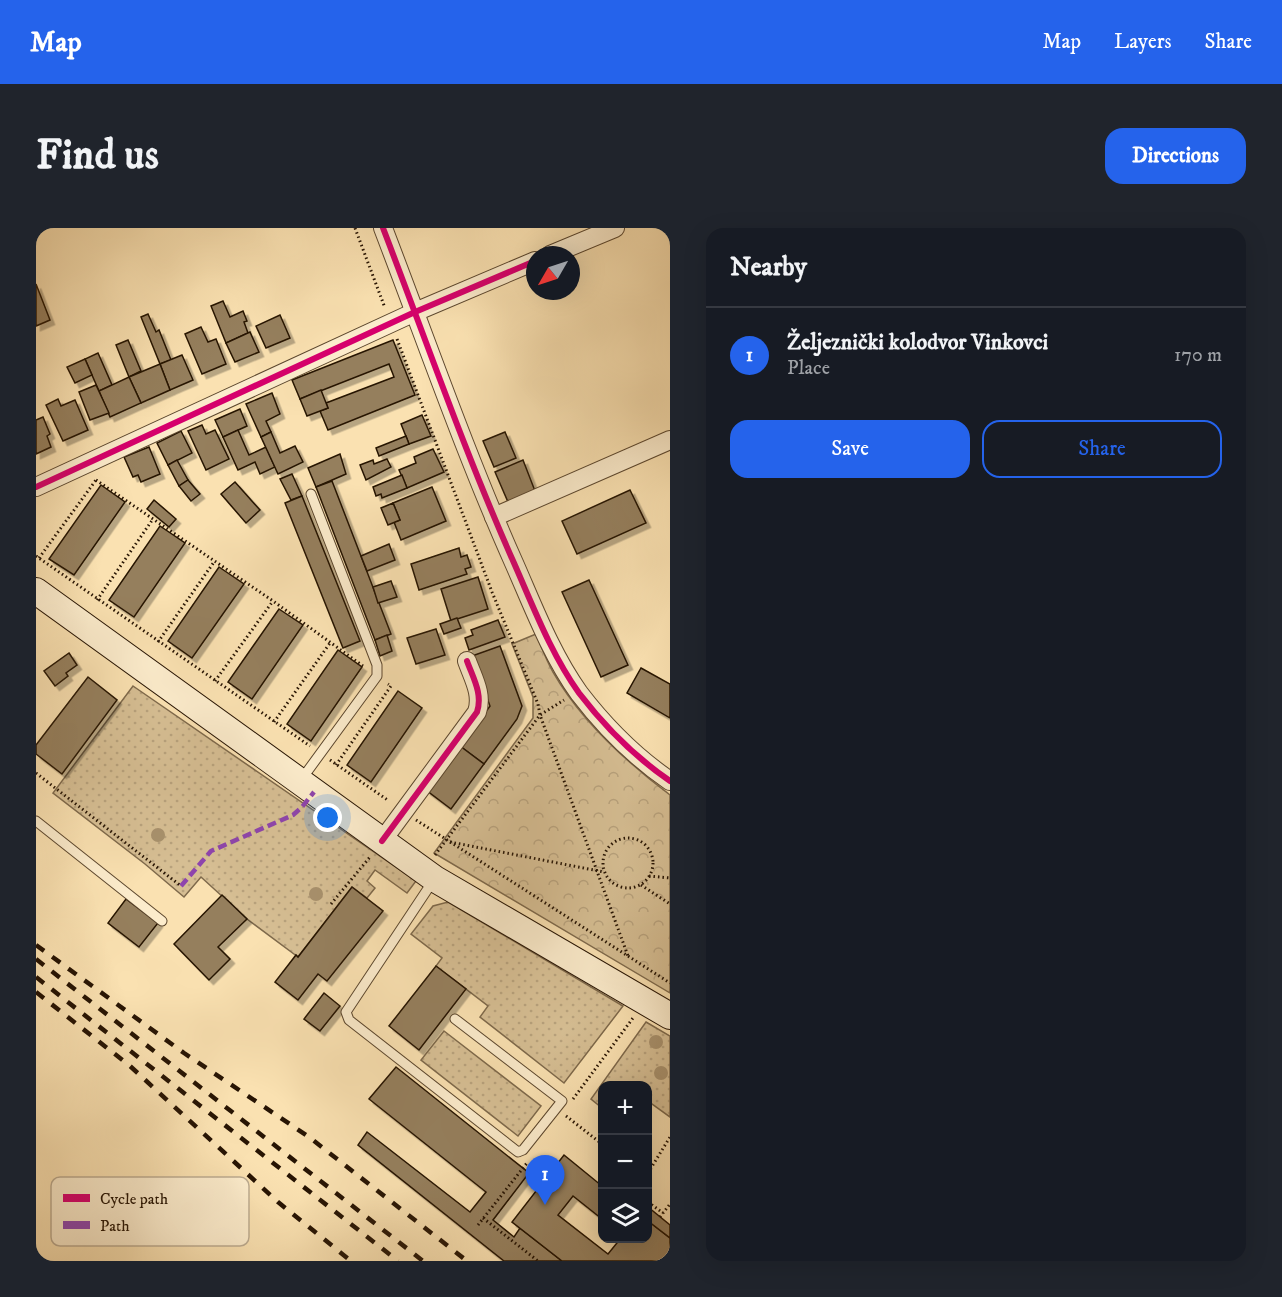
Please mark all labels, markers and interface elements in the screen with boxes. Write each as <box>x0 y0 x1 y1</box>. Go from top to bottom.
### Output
text: Map <box>30 25 82 60</box>
text: Map <box>1042 29 1081 55</box>
text: Layers <box>1114 29 1172 55</box>
text: Share <box>1205 29 1252 55</box>
button: Directions <box>1105 128 1246 184</box>
text: Find us <box>36 130 159 182</box>
north arrow <box>526 246 580 300</box>
text: Nearby <box>730 251 807 284</box>
text: Željeznički kolodvor Vinkovci <box>787 329 1048 356</box>
text: 1 <box>746 343 753 368</box>
text: 170 m <box>1174 343 1222 368</box>
text: Place <box>787 356 830 381</box>
button: Save <box>730 420 970 478</box>
button: Share <box>982 420 1222 478</box>
your location <box>313 803 342 832</box>
map controls <box>598 1081 652 1243</box>
button: + <box>598 1081 652 1135</box>
button: − <box>598 1135 652 1189</box>
pin: 1 <box>526 1156 564 1205</box>
legend <box>51 1177 249 1246</box>
text: Cycle path <box>100 1189 169 1209</box>
button: layers <box>598 1189 652 1243</box>
text: Path <box>100 1216 130 1236</box>

